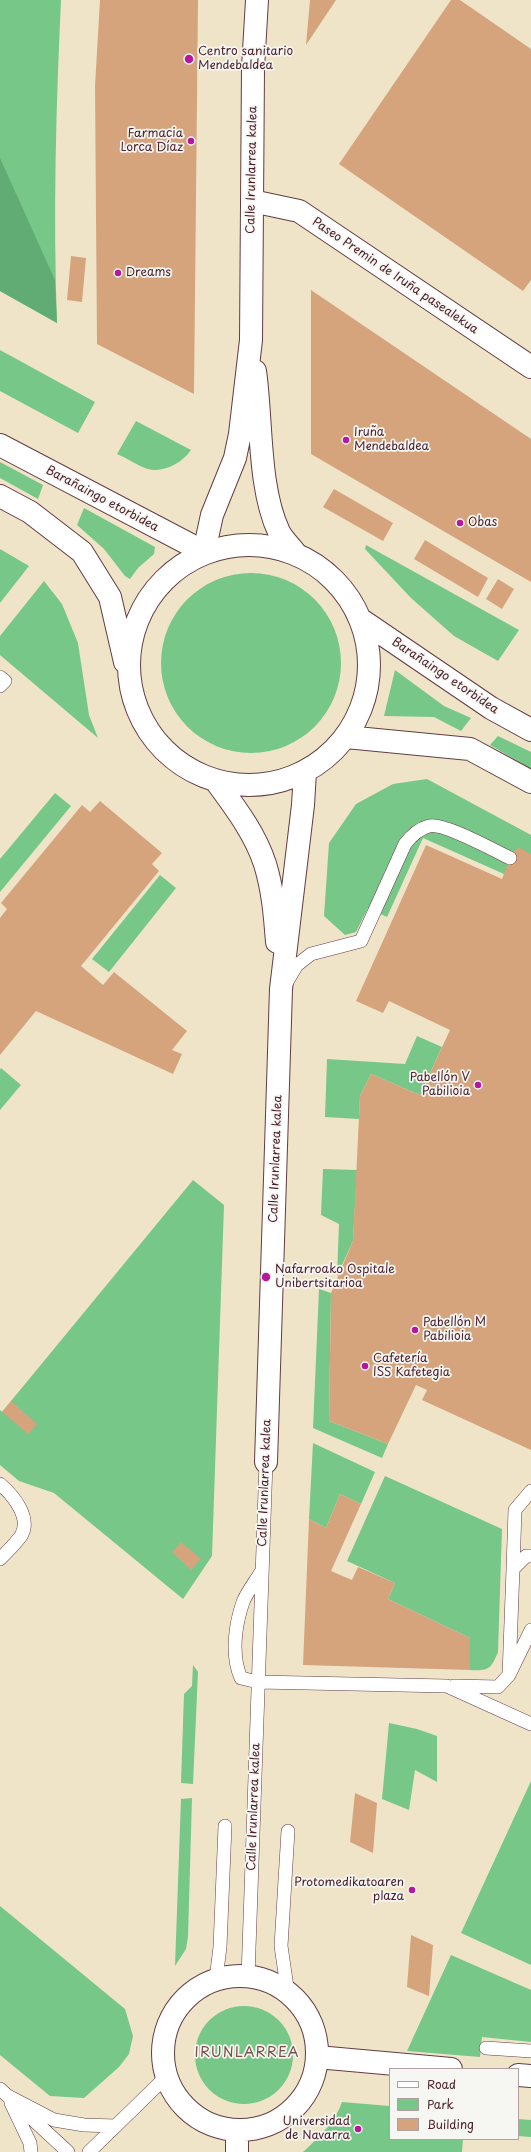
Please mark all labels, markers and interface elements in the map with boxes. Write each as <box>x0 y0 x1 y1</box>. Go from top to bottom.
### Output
place label: Centro sanitario Mendebaldea <box>198 45 293 73</box>
marker: Centro sanitario Mendebaldea <box>183 53 195 65</box>
street label: Calle Irunlarrea kalea <box>244 106 260 234</box>
place label: Farmacia Lorca Díaz <box>121 127 183 155</box>
marker: Farmacia Lorca Díaz <box>186 136 196 146</box>
street label: Paseo Premin de Iruña pasealekua <box>309 215 481 337</box>
place label: Dreams <box>126 266 171 280</box>
marker: Dreams <box>113 268 123 278</box>
place label: Iruña Mendebaldea <box>354 426 429 454</box>
marker: Iruña Mendebaldea <box>341 435 351 445</box>
street label: Barañaingo etorbidea <box>43 463 161 535</box>
place label: Obas <box>468 516 497 530</box>
marker: Obas <box>455 518 465 528</box>
street label: Barañaingo etorbidea <box>389 635 501 717</box>
place label: Pabellón V Pabilioia <box>410 1071 470 1099</box>
marker: Pabellón V Pabilioia <box>473 1080 483 1090</box>
street label: Calle Irunlarrea kalea <box>267 1095 285 1223</box>
place label: Nafarroako Ospitale Unibertsitarioa <box>275 1263 395 1291</box>
marker: Nafarroako Ospitale Unibertsitarioa <box>260 1271 272 1283</box>
place label: Pabellón M Pabilioia <box>423 1316 486 1344</box>
marker: Pabellón M Pabilioia <box>410 1325 420 1335</box>
place label: Cafetería ISS Kafetegia <box>373 1352 450 1380</box>
marker: Cafetería ISS Kafetegia <box>360 1361 370 1371</box>
street label: Calle Irunlarrea kalea <box>256 1419 274 1547</box>
street label: Calle Irunlarrea kalea <box>245 1743 263 1871</box>
place label: Protomedikatoaren plaza <box>294 1876 404 1904</box>
marker: Protomedikatoaren plaza <box>407 1885 417 1895</box>
district label: IRUNLARREA <box>195 2045 299 2061</box>
legend <box>389 2068 519 2140</box>
text: Road <box>427 2075 456 2093</box>
text: Park <box>427 2095 454 2113</box>
place label: Universidad de Navarra <box>282 2115 350 2143</box>
text: Building <box>427 2115 474 2133</box>
marker: Universidad de Navarra <box>353 2124 363 2134</box>

